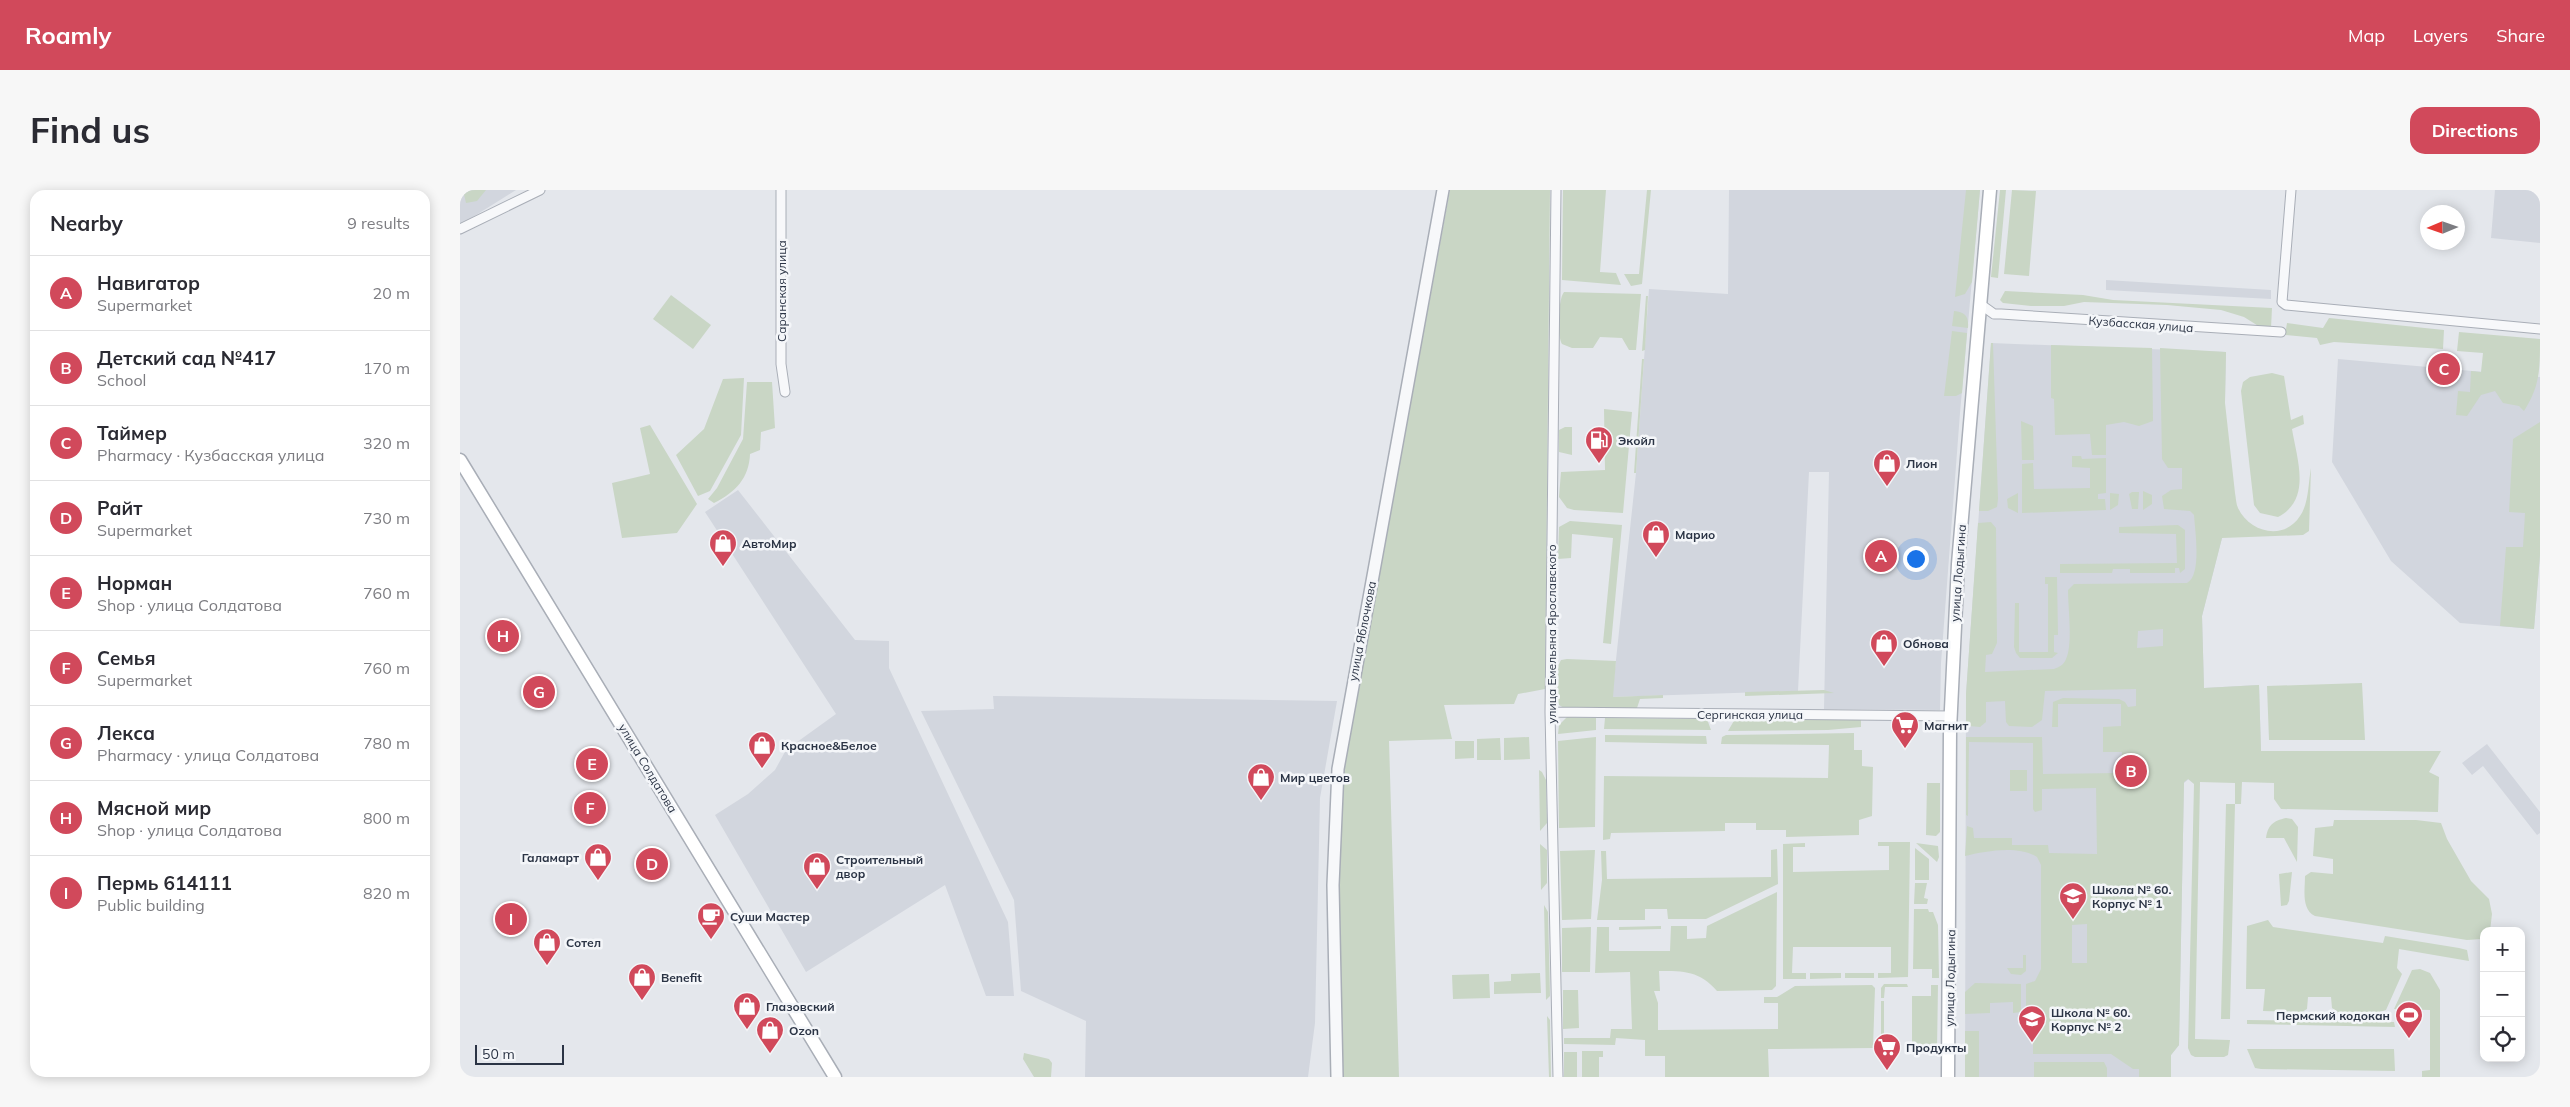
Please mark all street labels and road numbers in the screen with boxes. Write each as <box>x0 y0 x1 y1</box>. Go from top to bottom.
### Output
street label: Саранская улица <box>774 240 789 342</box>
street label: Кузбасская улица <box>2088 313 2194 335</box>
street label: улица Лодыгина <box>1947 524 1969 622</box>
street label: улица Емельяна Ярославского <box>1544 544 1559 724</box>
street label: улица Яблочкова <box>1345 580 1379 682</box>
street label: Сергинская улица <box>1697 707 1803 722</box>
street label: улица Солдатова <box>616 721 680 815</box>
street label: улица Лодыгина <box>1942 929 1958 1027</box>

